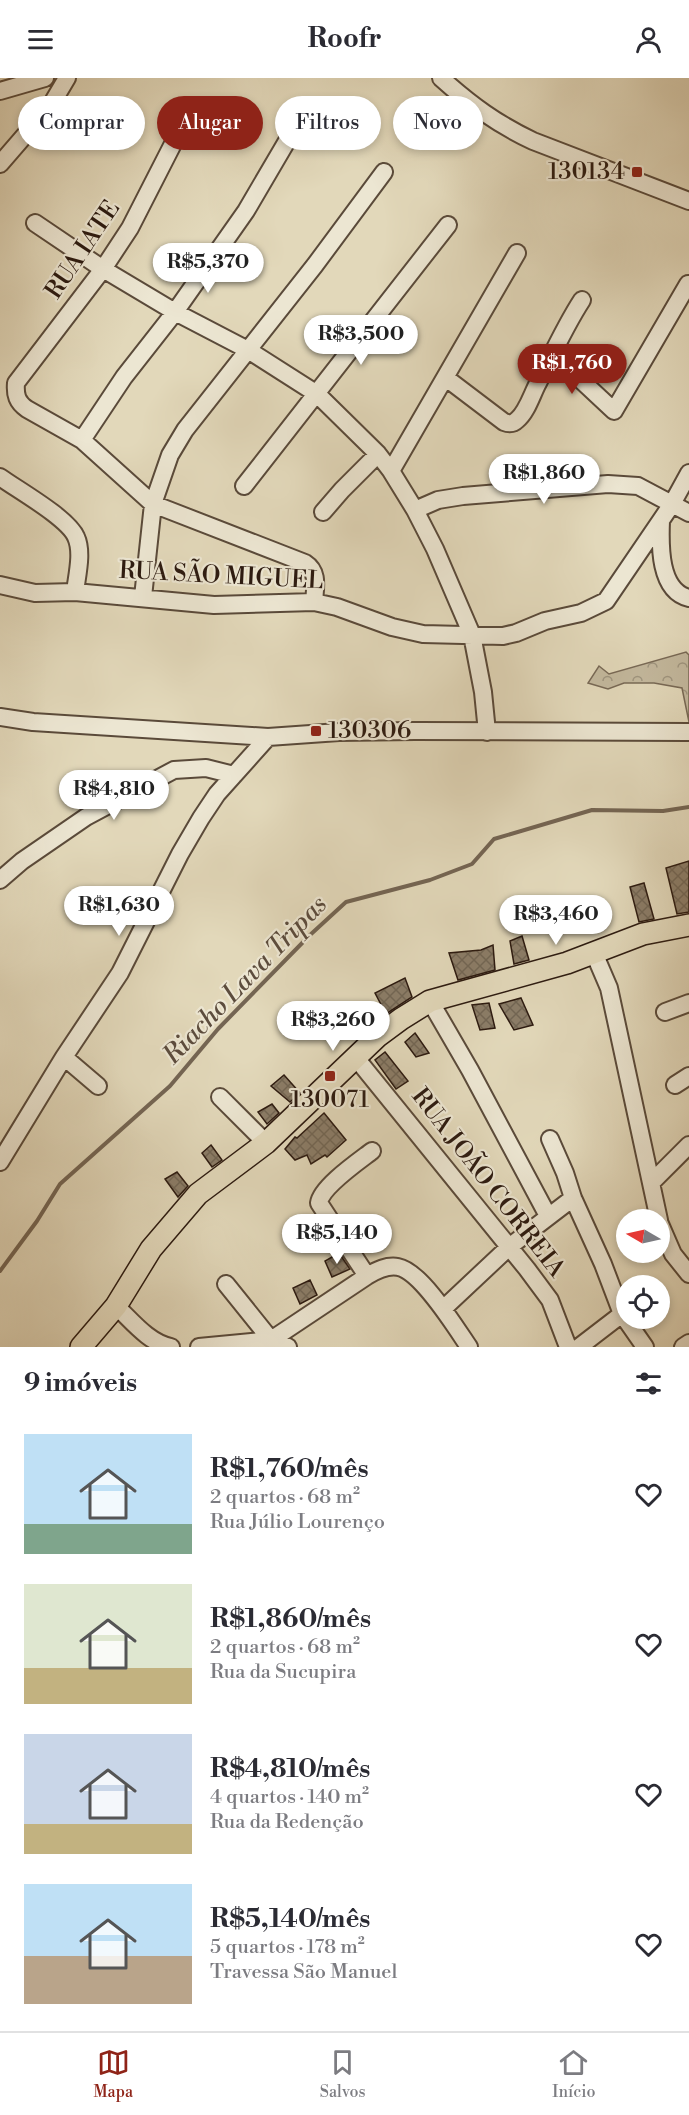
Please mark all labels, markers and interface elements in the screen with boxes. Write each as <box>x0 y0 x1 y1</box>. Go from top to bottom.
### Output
text: Roofr <box>307 22 382 56</box>
icon: menu <box>24 23 57 56</box>
icon: person <box>632 23 665 56</box>
chip: Comprar <box>18 96 145 150</box>
chip: Alugar <box>157 96 263 150</box>
chip: Filtros <box>275 96 381 150</box>
chip: Novo <box>393 96 483 150</box>
place label: 130134 <box>548 157 625 187</box>
marker: 130134 <box>630 165 644 179</box>
street label: RUA IATE <box>39 195 127 305</box>
pin: R$5,370 <box>153 243 263 294</box>
text: R$5,370 <box>167 250 249 275</box>
pin: R$3,500 <box>306 315 416 366</box>
text: R$3,500 <box>318 322 404 347</box>
pin: R$1,760 <box>517 344 627 395</box>
text: R$1,760 <box>532 351 612 376</box>
pin: R$1,860 <box>489 454 599 505</box>
text: R$1,860 <box>503 461 585 486</box>
street label: RUA SÃO MIGUEL <box>118 555 324 596</box>
place label: 130306 <box>328 716 411 746</box>
marker: 130306 <box>309 724 323 738</box>
pin: R$4,810 <box>59 770 169 821</box>
text: R$4,810 <box>73 777 155 802</box>
pin: R$1,630 <box>64 886 174 937</box>
water label: Riacho Lava Tripas <box>156 889 334 1072</box>
text: R$1,630 <box>78 893 160 918</box>
pin: R$3,460 <box>501 895 611 946</box>
text: R$3,460 <box>513 902 599 927</box>
pin: R$3,260 <box>278 1001 388 1052</box>
text: R$3,260 <box>291 1008 375 1033</box>
marker: 130071 <box>323 1069 337 1083</box>
street label: RUA JOÃO CORREIA <box>405 1082 572 1284</box>
place label: 130071 <box>291 1085 370 1115</box>
north arrow <box>616 1209 670 1263</box>
map controls <box>616 1209 670 1329</box>
pin: R$5,140 <box>282 1214 392 1265</box>
text: R$5,140 <box>296 1221 378 1246</box>
button: locate <box>616 1275 670 1329</box>
text: 9 imóveis <box>24 1367 137 1399</box>
icon: filters <box>632 1367 665 1400</box>
text: R$1,760/mês <box>210 1453 369 1485</box>
icon: home <box>72 1458 144 1530</box>
icon: heart <box>632 1478 665 1511</box>
text: 2 quartos · 68 m² <box>210 1485 360 1510</box>
text: Rua Júlio Lourenço <box>210 1510 385 1535</box>
text: R$1,860/mês <box>210 1603 371 1635</box>
icon: home <box>72 1608 144 1680</box>
icon: heart <box>632 1628 665 1661</box>
text: 2 quartos · 68 m² <box>210 1635 360 1660</box>
text: Rua da Sucupira <box>210 1660 356 1685</box>
text: R$4,810/mês <box>210 1753 371 1785</box>
icon: home <box>72 1758 144 1830</box>
icon: heart <box>632 1778 665 1811</box>
text: 4 quartos · 140 m² <box>210 1785 369 1810</box>
text: Rua da Redenção <box>210 1810 364 1835</box>
text: R$5,140/mês <box>210 1903 371 1935</box>
icon: home <box>72 1908 144 1980</box>
icon: heart <box>632 1928 665 1961</box>
text: 5 quartos · 178 m² <box>210 1935 365 1960</box>
text: Travessa São Manuel <box>210 1960 397 1985</box>
tab: Mapa <box>93 2046 133 2102</box>
tab: Salvos <box>320 2046 366 2102</box>
tab: Início <box>552 2046 596 2102</box>

